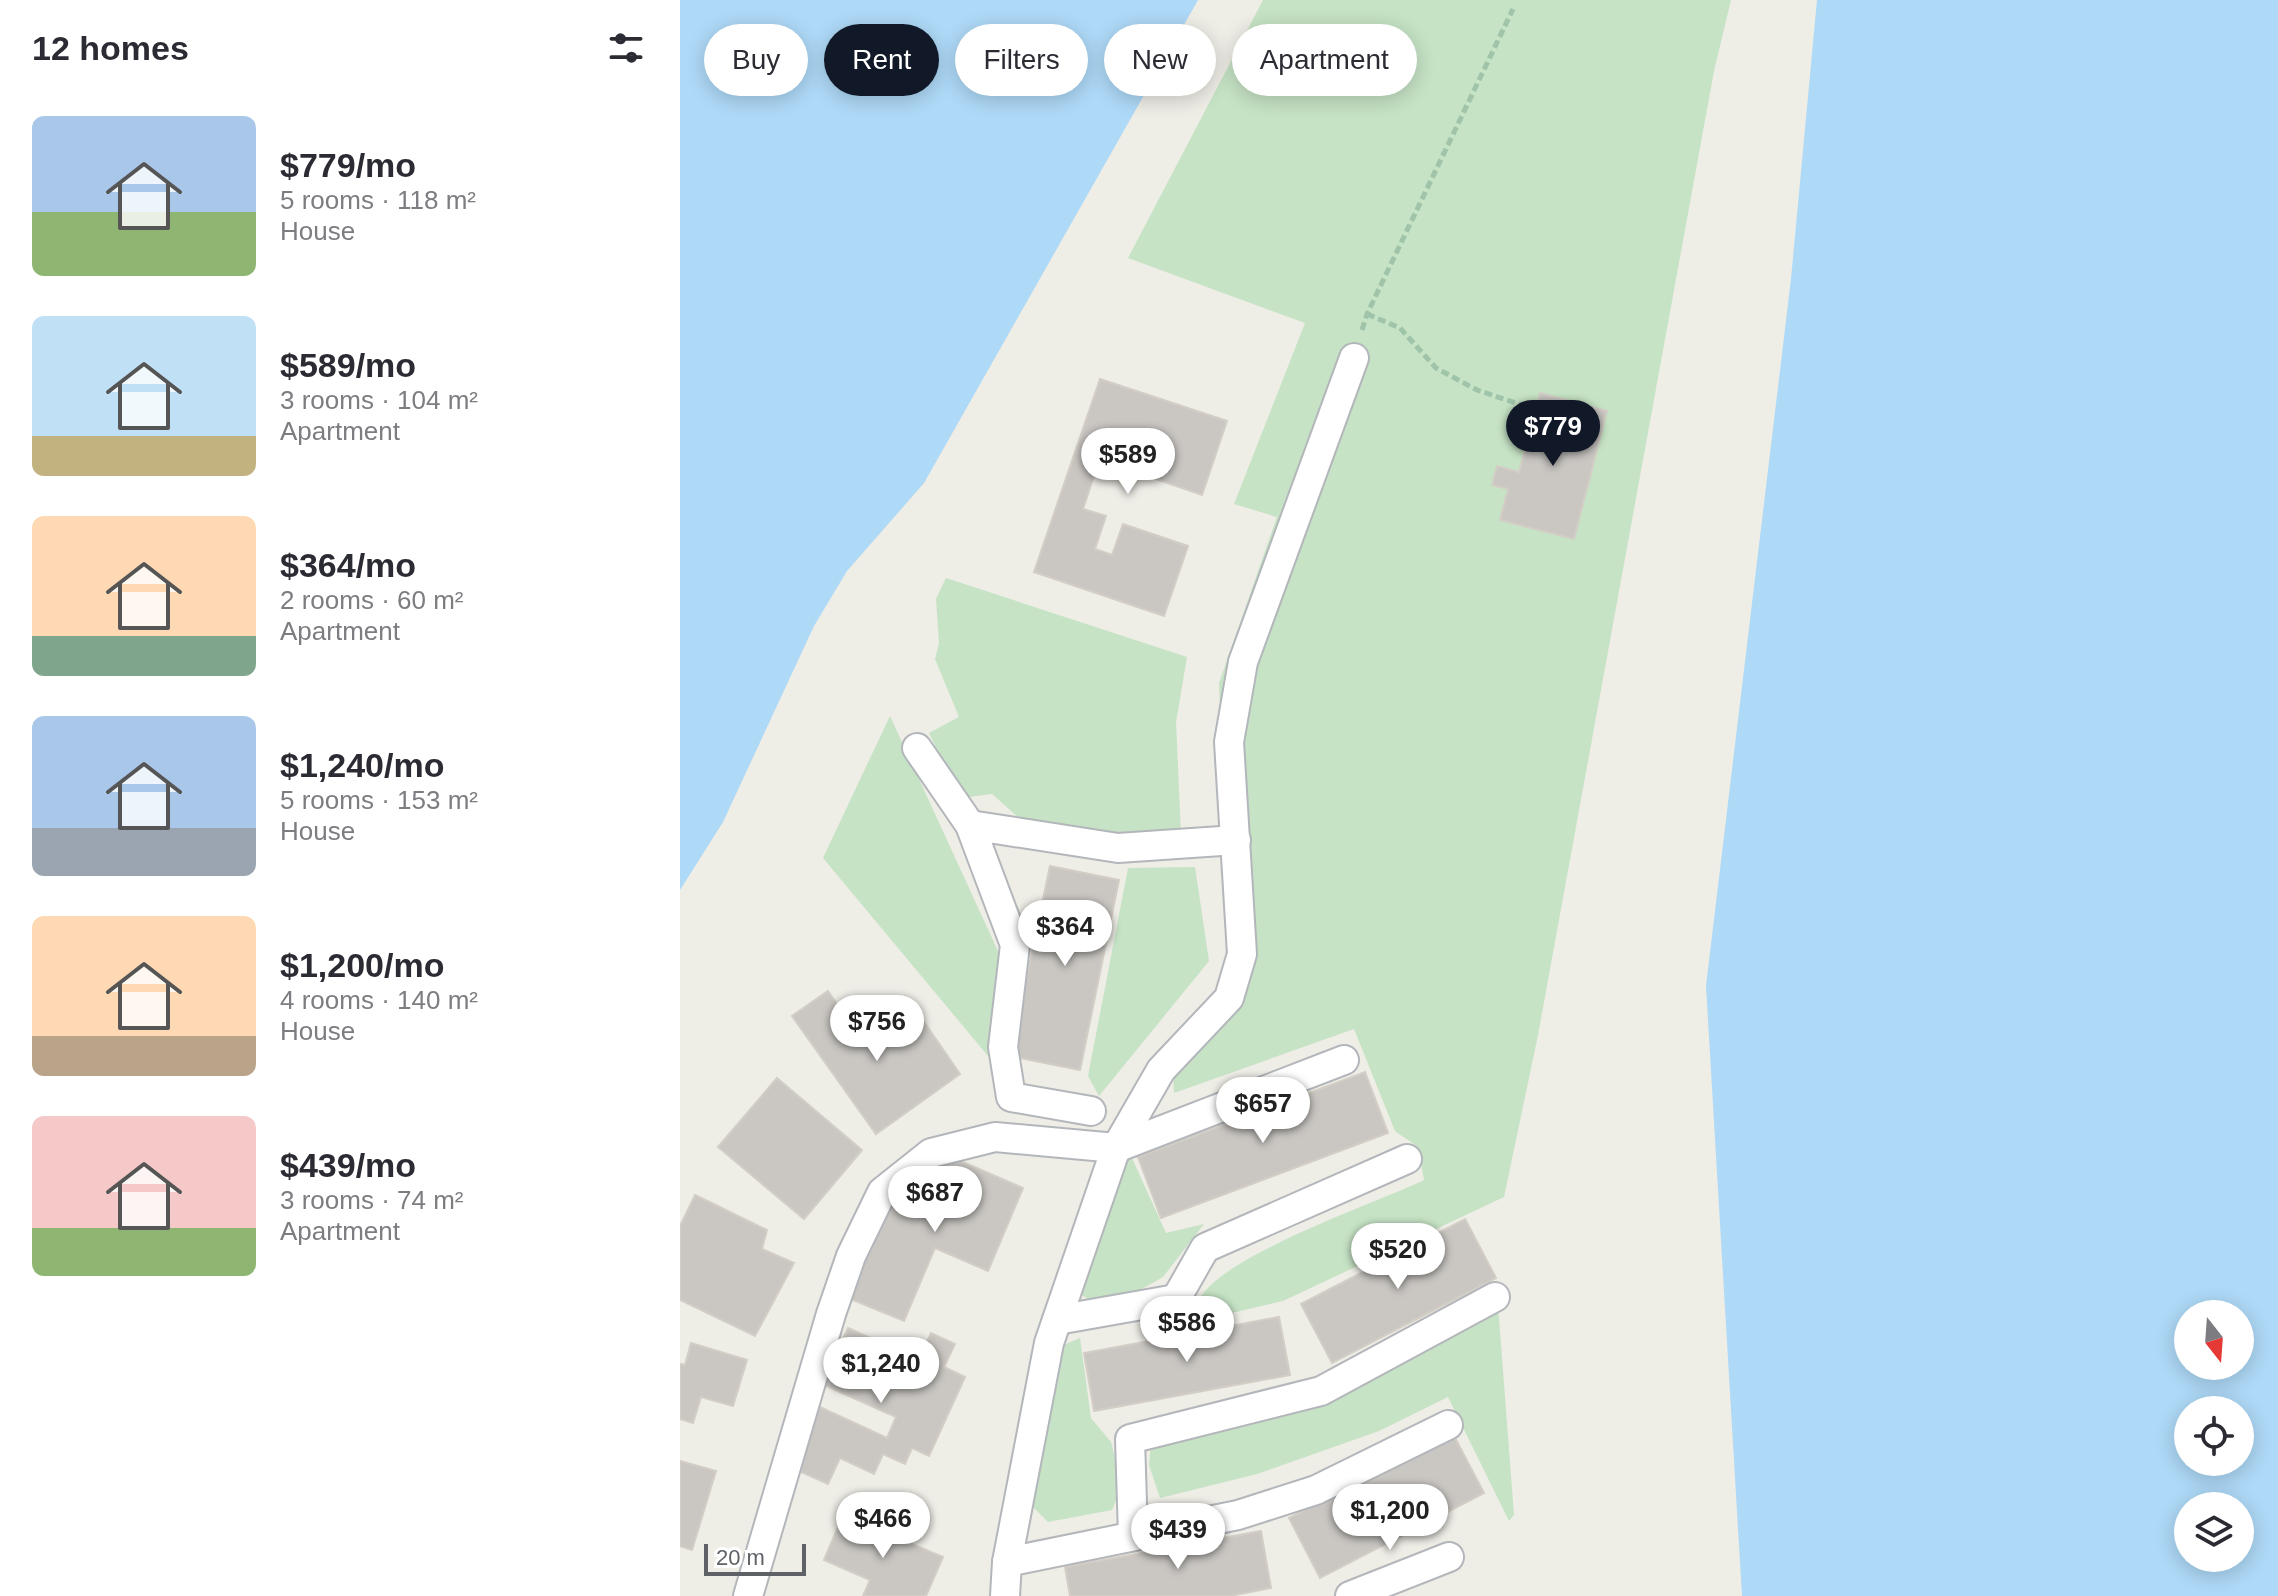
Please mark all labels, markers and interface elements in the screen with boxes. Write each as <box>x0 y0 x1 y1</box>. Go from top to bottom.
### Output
chip: Buy <box>704 24 808 96</box>
chip: Rent <box>824 24 939 96</box>
chip: Filters <box>955 24 1088 96</box>
chip: New <box>1104 24 1216 96</box>
chip: Apartment <box>1232 24 1417 96</box>
icon: filters <box>604 26 648 70</box>
text: 12 homes <box>32 29 189 67</box>
text: $779/mo <box>280 146 416 184</box>
icon: home <box>96 148 192 244</box>
text: 5 rooms · 118 m² <box>280 185 476 215</box>
text: House <box>280 216 355 246</box>
text: $589/mo <box>280 346 416 384</box>
icon: home <box>96 348 192 444</box>
text: 3 rooms · 104 m² <box>280 385 478 415</box>
pin: $779 <box>1506 400 1600 468</box>
text: $779 <box>1524 411 1582 441</box>
text: Apartment <box>280 416 400 446</box>
pin: $589 <box>1081 428 1175 496</box>
text: $589 <box>1099 439 1157 469</box>
text: $364/mo <box>280 546 416 584</box>
icon: home <box>96 548 192 644</box>
text: 2 rooms · 60 m² <box>280 585 464 615</box>
text: Apartment <box>280 616 400 646</box>
text: $1,240/mo <box>280 746 444 784</box>
icon: home <box>96 748 192 844</box>
text: 5 rooms · 153 m² <box>280 785 478 815</box>
text: House <box>280 816 355 846</box>
pin: $364 <box>1018 900 1112 968</box>
text: $364 <box>1036 911 1094 941</box>
text: $1,200/mo <box>280 946 444 984</box>
icon: home <box>96 948 192 1044</box>
text: 4 rooms · 140 m² <box>280 985 478 1015</box>
pin: $756 <box>830 995 924 1063</box>
text: $756 <box>848 1006 906 1036</box>
text: House <box>280 1016 355 1046</box>
pin: $657 <box>1216 1077 1310 1145</box>
text: $657 <box>1234 1088 1292 1118</box>
text: $439/mo <box>280 1146 416 1184</box>
icon: home <box>96 1148 192 1244</box>
pin: $687 <box>888 1166 982 1234</box>
text: $687 <box>906 1177 964 1207</box>
text: 3 rooms · 74 m² <box>280 1185 464 1215</box>
text: Apartment <box>280 1216 400 1246</box>
pin: $520 <box>1351 1223 1445 1291</box>
text: $520 <box>1369 1234 1427 1264</box>
pin: $586 <box>1140 1296 1234 1364</box>
north arrow <box>2174 1300 2254 1380</box>
map controls <box>2174 1300 2254 1572</box>
text: $586 <box>1158 1307 1216 1337</box>
pin: $1,240 <box>816 1337 946 1405</box>
text: $1,240 <box>841 1348 921 1378</box>
button: locate <box>2174 1396 2254 1476</box>
pin: $1,200 <box>1325 1484 1455 1552</box>
pin: $466 <box>836 1492 930 1560</box>
button: layers <box>2174 1492 2254 1572</box>
text: $1,200 <box>1350 1495 1430 1525</box>
text: $466 <box>854 1503 912 1533</box>
pin: $439 <box>1131 1503 1225 1571</box>
text: $439 <box>1149 1514 1207 1544</box>
scale bar <box>704 1540 806 1576</box>
text: 20 m <box>716 1545 765 1570</box>

